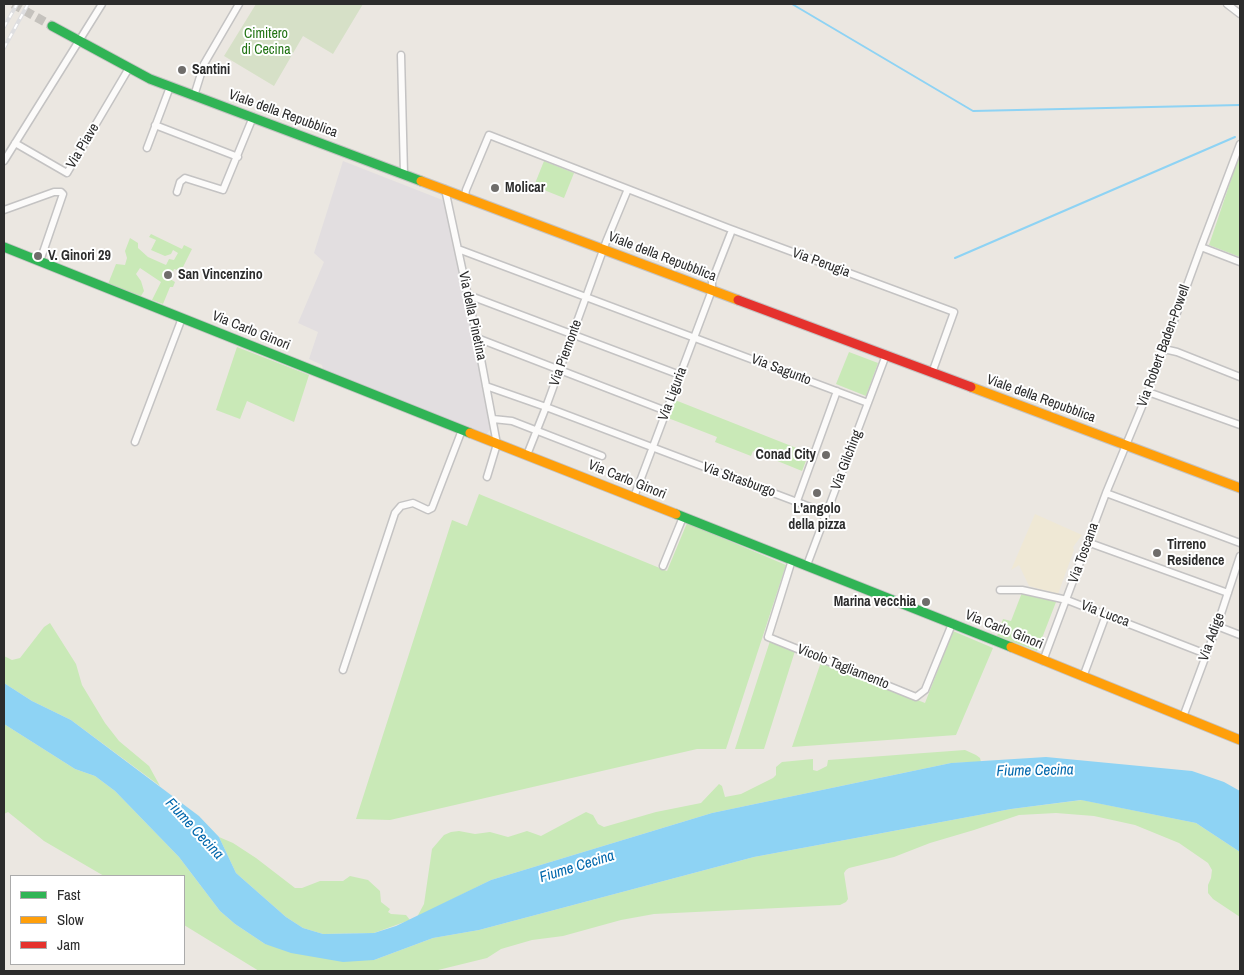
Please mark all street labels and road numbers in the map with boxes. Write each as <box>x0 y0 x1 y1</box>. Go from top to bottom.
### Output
street label: Viale della Repubblica <box>226 86 340 142</box>
street label: Via Piave <box>63 120 103 172</box>
street label: Viale della Repubblica <box>605 229 719 285</box>
street label: Via Perugia <box>790 245 852 281</box>
street label: Via della Pinetina <box>454 270 490 362</box>
street label: Via Robert Baden-Powell <box>1134 283 1194 409</box>
street label: Via Carlo Ginori <box>209 308 293 354</box>
street label: Via Piemonte <box>546 318 586 388</box>
street label: Via Sagunto <box>749 351 813 389</box>
street label: Via Liguria <box>655 365 691 423</box>
street label: Viale della Repubblica <box>984 371 1098 427</box>
street label: Via Gilching <box>828 428 866 492</box>
street label: Via Carlo Ginori <box>585 457 669 503</box>
street label: Via Strasburgo <box>700 459 778 501</box>
street label: Via Toscana <box>1065 521 1103 585</box>
street label: Via Lucca <box>1078 597 1132 631</box>
street label: Via Carlo Ginori <box>962 607 1046 653</box>
street label: Via Adige <box>1196 611 1228 663</box>
street label: Vicolo Tagliamento <box>795 641 891 693</box>

